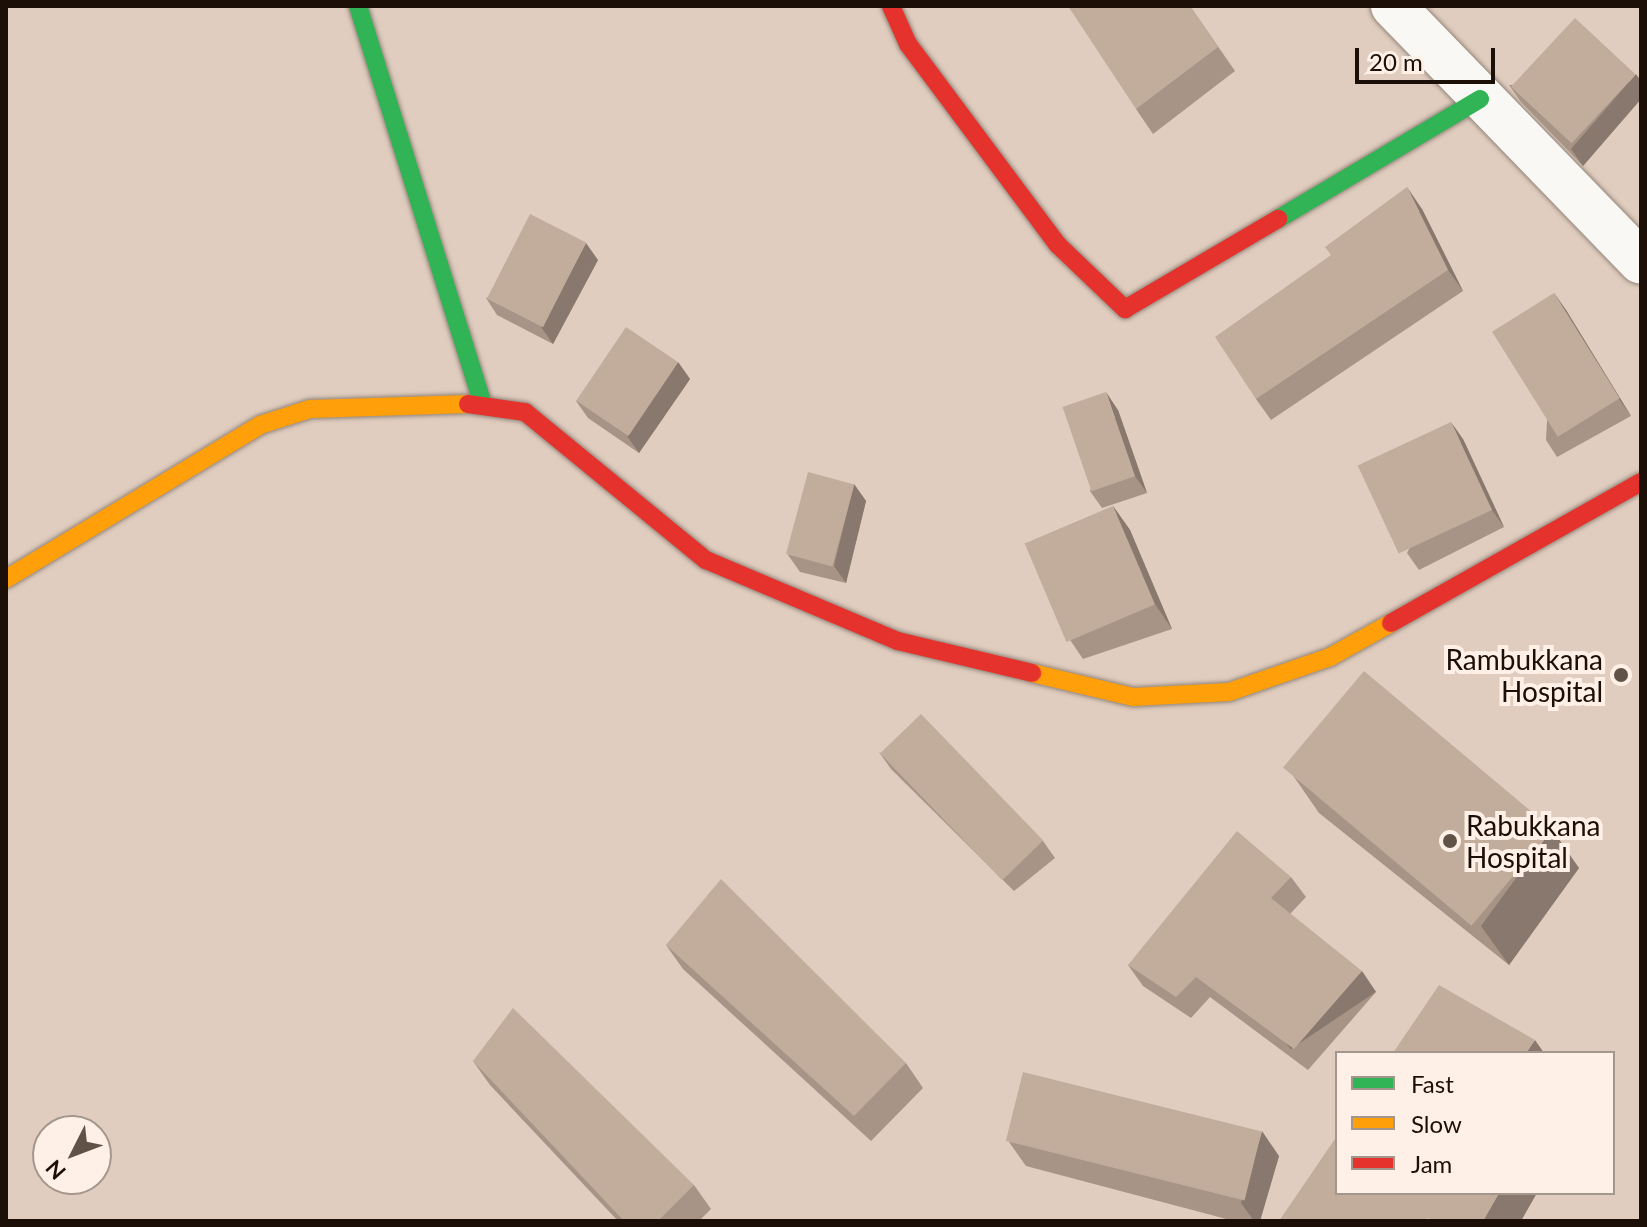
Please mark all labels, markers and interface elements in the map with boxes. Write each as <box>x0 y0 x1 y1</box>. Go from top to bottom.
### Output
scale bar <box>1359 32 1499 82</box>
text: 20 m <box>1369 47 1423 76</box>
place label: Rambukkana Hospital <box>1446 642 1603 708</box>
marker: Rambukkana Hospital <box>1610 664 1632 686</box>
place label: Rabukkana Hospital <box>1466 808 1600 874</box>
marker: Rabukkana Hospital <box>1441 832 1459 850</box>
legend <box>1335 1051 1615 1195</box>
text: Fast <box>1411 1069 1454 1098</box>
text: Slow <box>1411 1109 1462 1138</box>
north arrow <box>32 1115 112 1195</box>
text: Jam <box>1411 1149 1452 1178</box>
text: N <box>40 1155 71 1185</box>

